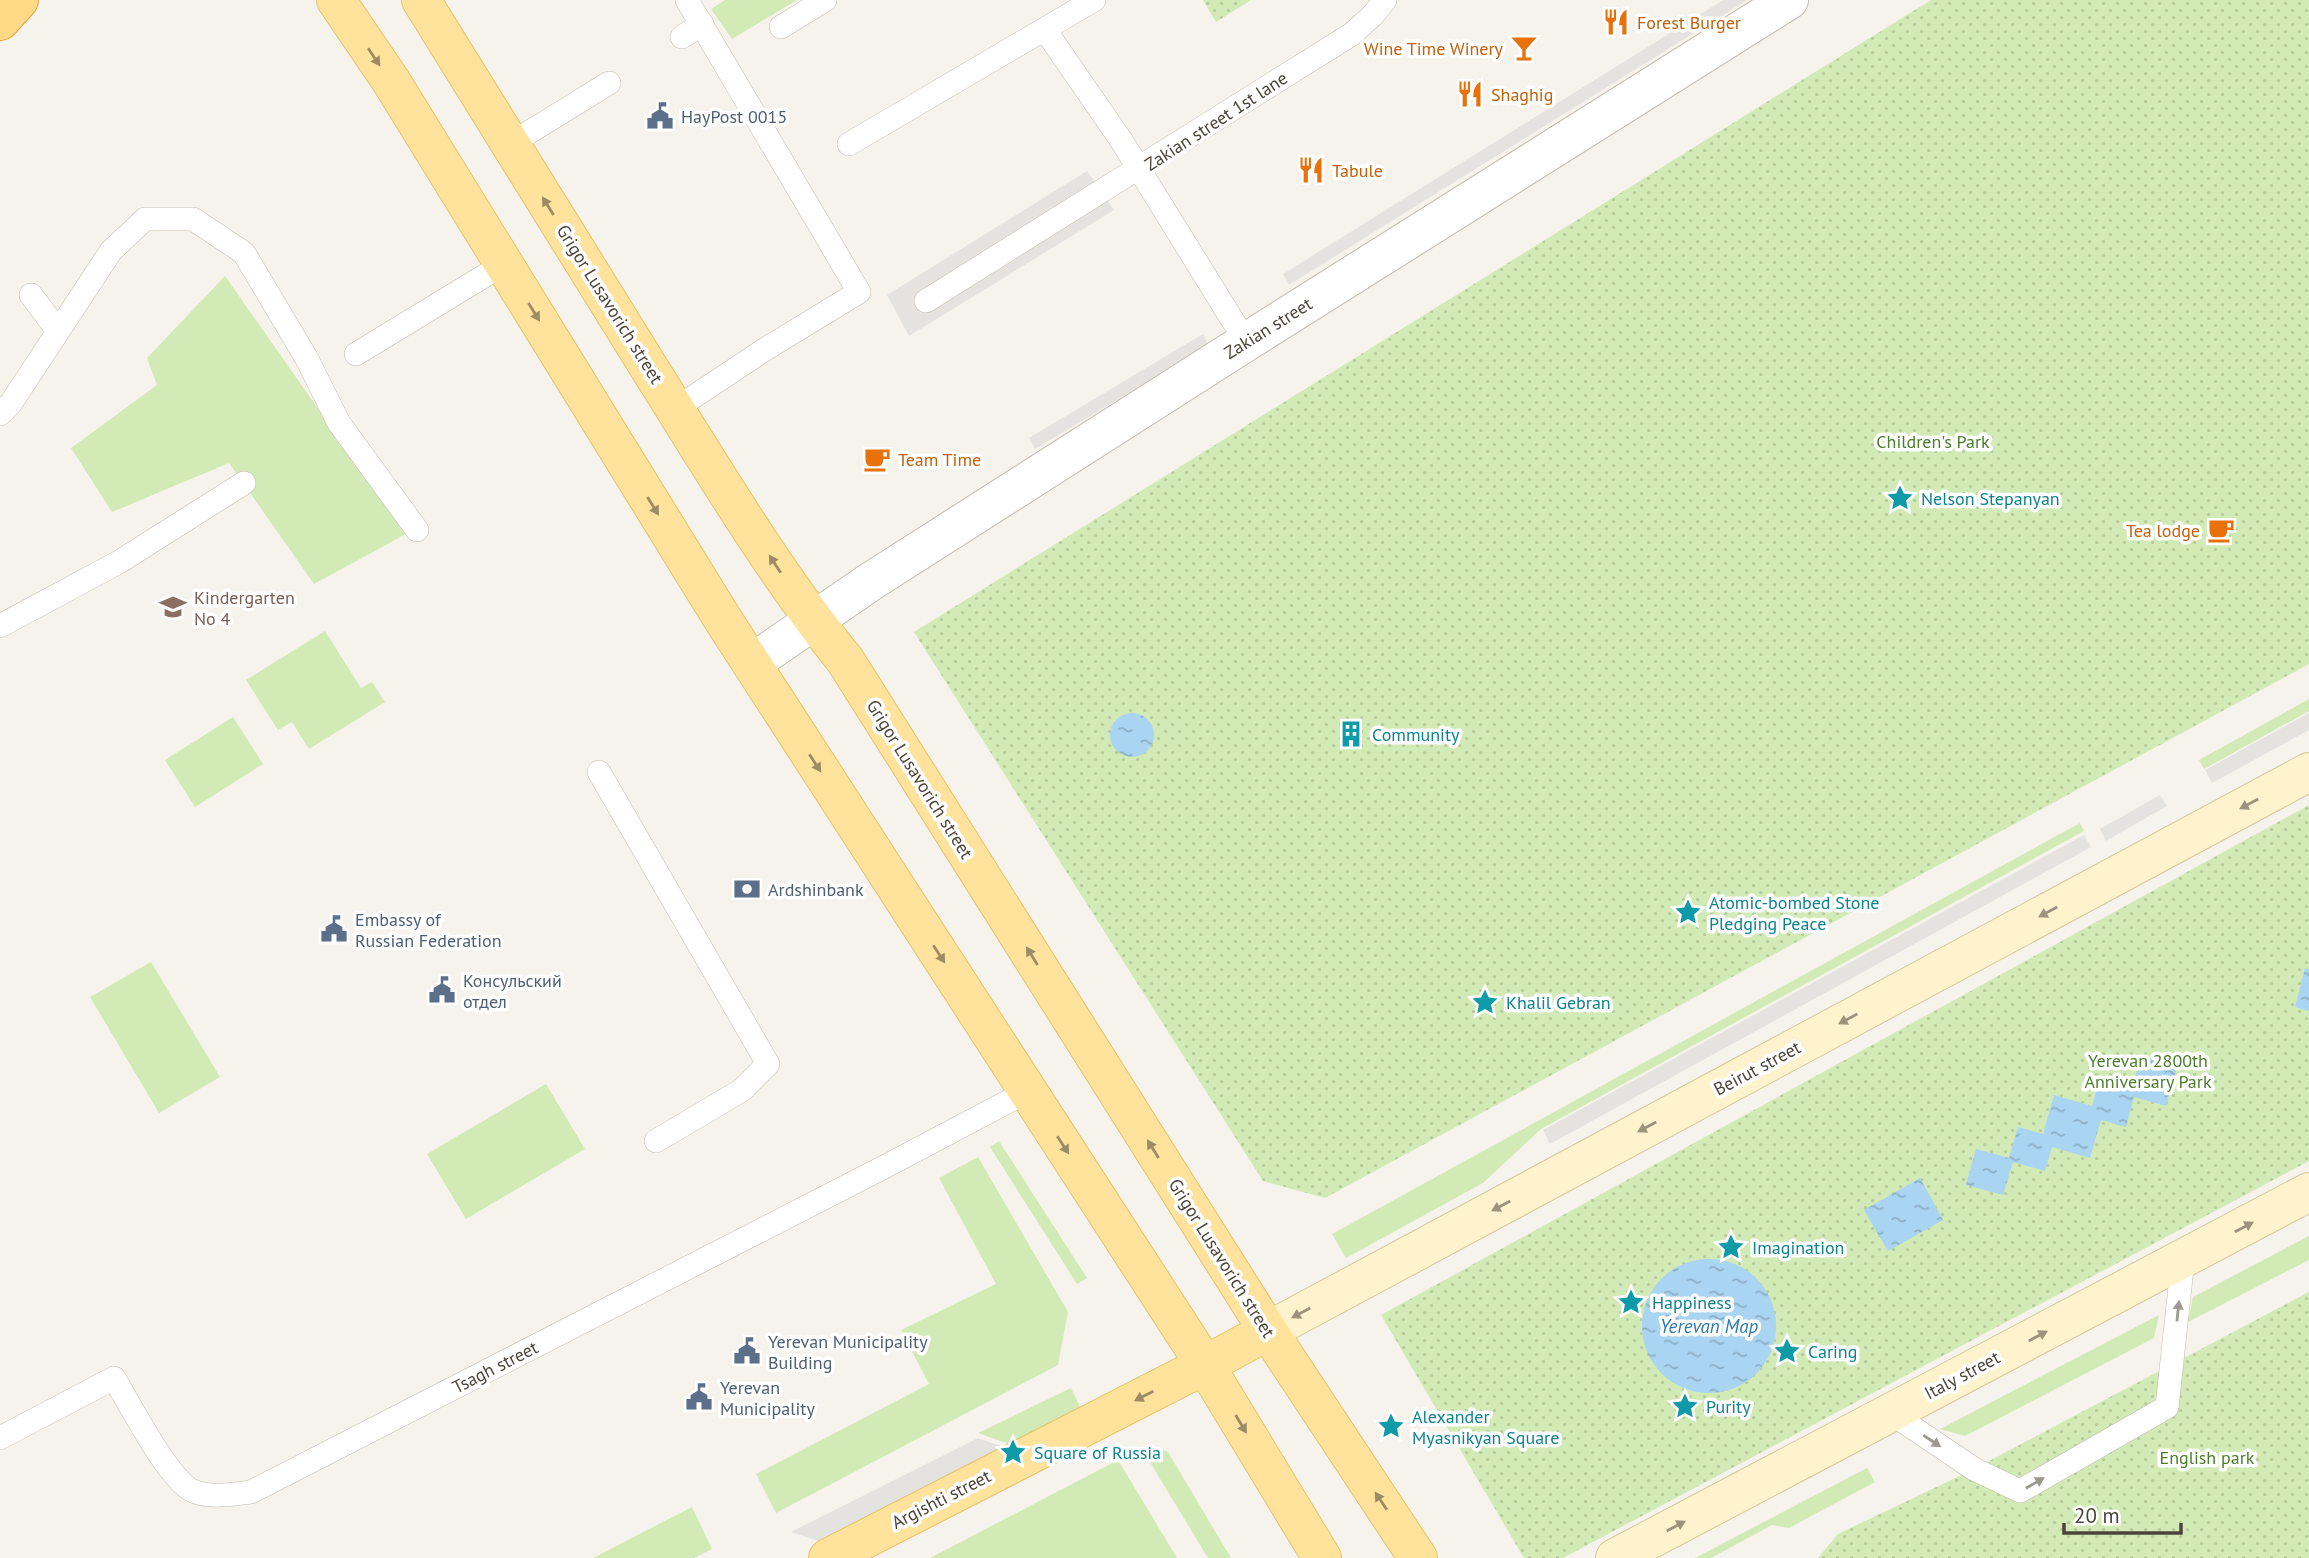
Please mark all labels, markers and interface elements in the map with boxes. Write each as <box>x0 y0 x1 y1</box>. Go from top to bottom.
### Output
restaurant icon: Forest Burger <box>1601 7 1631 37</box>
place label: Forest Burger <box>1637 11 1741 34</box>
bar icon: Wine Time Winery <box>1509 33 1539 63</box>
place label: Wine Time Winery <box>1364 37 1504 60</box>
one-way arrow <box>367 48 381 66</box>
street label: Zakian street 1st lane <box>1140 66 1292 176</box>
restaurant icon: Shaghig <box>1455 79 1485 109</box>
place label: Shaghig <box>1491 83 1553 106</box>
public building icon: HayPost 0015 <box>645 101 675 131</box>
place label: HayPost 0015 <box>681 105 787 128</box>
restaurant icon: Tabule <box>1296 155 1326 185</box>
place label: Tabule <box>1332 159 1383 182</box>
one-way arrow <box>542 196 554 215</box>
street label: Grigor Lusavorich street <box>552 220 668 388</box>
street label: Zakian street <box>1220 292 1316 364</box>
one-way arrow <box>527 303 540 322</box>
park label: Children's Park <box>1876 430 1990 453</box>
cafe icon: Team Time <box>862 444 892 474</box>
place label: Team Time <box>898 448 981 471</box>
place icon: Nelson Stepanyan <box>1885 483 1915 513</box>
place label: Nelson Stepanyan <box>1921 487 2060 510</box>
one-way arrow <box>647 496 660 515</box>
cafe icon: Tea lodge <box>2206 515 2236 545</box>
place label: Tea lodge <box>2126 519 2200 542</box>
one-way arrow <box>768 554 781 573</box>
place label: Kindergarten No 4 <box>194 586 295 630</box>
school or university icon: Kindergarten No 4 <box>158 592 188 622</box>
street label: Grigor Lusavorich street <box>862 695 978 863</box>
building icon: Community <box>1336 719 1366 749</box>
place label: Community <box>1372 723 1460 746</box>
one-way arrow <box>808 754 822 772</box>
one-way arrow <box>2239 798 2259 810</box>
bank icon: Ardshinbank <box>732 874 762 904</box>
place label: Ardshinbank <box>768 878 864 901</box>
place label: Atomic-bombed Stone Pledging Peace <box>1709 891 1879 935</box>
place icon: Atomic-bombed Stone Pledging Peace <box>1673 897 1703 927</box>
one-way arrow <box>2039 906 2058 918</box>
place label: Embassy of Russian Federation <box>355 908 502 952</box>
public building icon: Embassy of Russian Federation <box>319 914 349 944</box>
one-way arrow <box>932 945 946 963</box>
one-way arrow <box>1025 947 1038 966</box>
place label: Консульский отдел <box>463 969 562 1013</box>
public building icon: Консульский отдел <box>427 975 457 1005</box>
place icon: Khalil Gebran <box>1470 987 1500 1017</box>
place label: Khalil Gebran <box>1506 991 1611 1014</box>
one-way arrow <box>1838 1013 1858 1025</box>
street label: Beirut street <box>1710 1035 1804 1101</box>
park label: Yerevan 2800th Anniversary Park <box>2084 1049 2212 1093</box>
one-way arrow <box>1638 1121 1657 1133</box>
one-way arrow <box>1056 1135 1069 1155</box>
one-way arrow <box>1146 1139 1159 1159</box>
street label: Grigor Lusavorich street <box>1164 1174 1280 1342</box>
one-way arrow <box>1491 1200 1511 1211</box>
one-way arrow <box>2234 1221 2254 1233</box>
place icon: Imagination <box>1716 1232 1746 1262</box>
place label: Imagination <box>1752 1236 1844 1259</box>
place icon: Happiness <box>1616 1287 1646 1317</box>
place label: Happiness <box>1652 1291 1731 1314</box>
one-way arrow <box>2172 1300 2183 1322</box>
one-way arrow <box>1290 1307 1310 1319</box>
water label: Yerevan Map <box>1660 1314 1758 1338</box>
place label: Yerevan Municipality Building <box>768 1330 928 1374</box>
one-way arrow <box>2028 1330 2048 1341</box>
street label: Tsagh street <box>448 1336 542 1398</box>
public building icon: Yerevan Municipality Building <box>732 1336 762 1366</box>
place icon: Caring <box>1772 1336 1802 1366</box>
place label: Caring <box>1808 1340 1857 1363</box>
street label: Italy street <box>1920 1346 2004 1404</box>
place label: Yerevan Municipality <box>720 1376 815 1420</box>
public building icon: Yerevan Municipality <box>684 1382 714 1412</box>
one-way arrow <box>1134 1390 1154 1402</box>
place icon: Purity <box>1670 1391 1700 1421</box>
place label: Purity <box>1706 1395 1751 1418</box>
place label: Alexander Myasnikyan Square <box>1412 1405 1559 1449</box>
place icon: Alexander Myasnikyan Square <box>1376 1411 1406 1441</box>
one-way arrow <box>1234 1414 1247 1433</box>
one-way arrow <box>1923 1434 1941 1448</box>
place icon: Square of Russia <box>998 1437 1028 1467</box>
place label: Square of Russia <box>1034 1441 1161 1464</box>
park label: English park <box>2160 1446 2255 1469</box>
street label: Argishti street <box>888 1464 994 1534</box>
one-way arrow <box>2025 1477 2044 1489</box>
one-way arrow <box>1374 1491 1387 1511</box>
scale bar <box>2064 1492 2181 1536</box>
text: 20 m <box>2074 1502 2120 1529</box>
one-way arrow <box>1666 1520 1686 1532</box>

